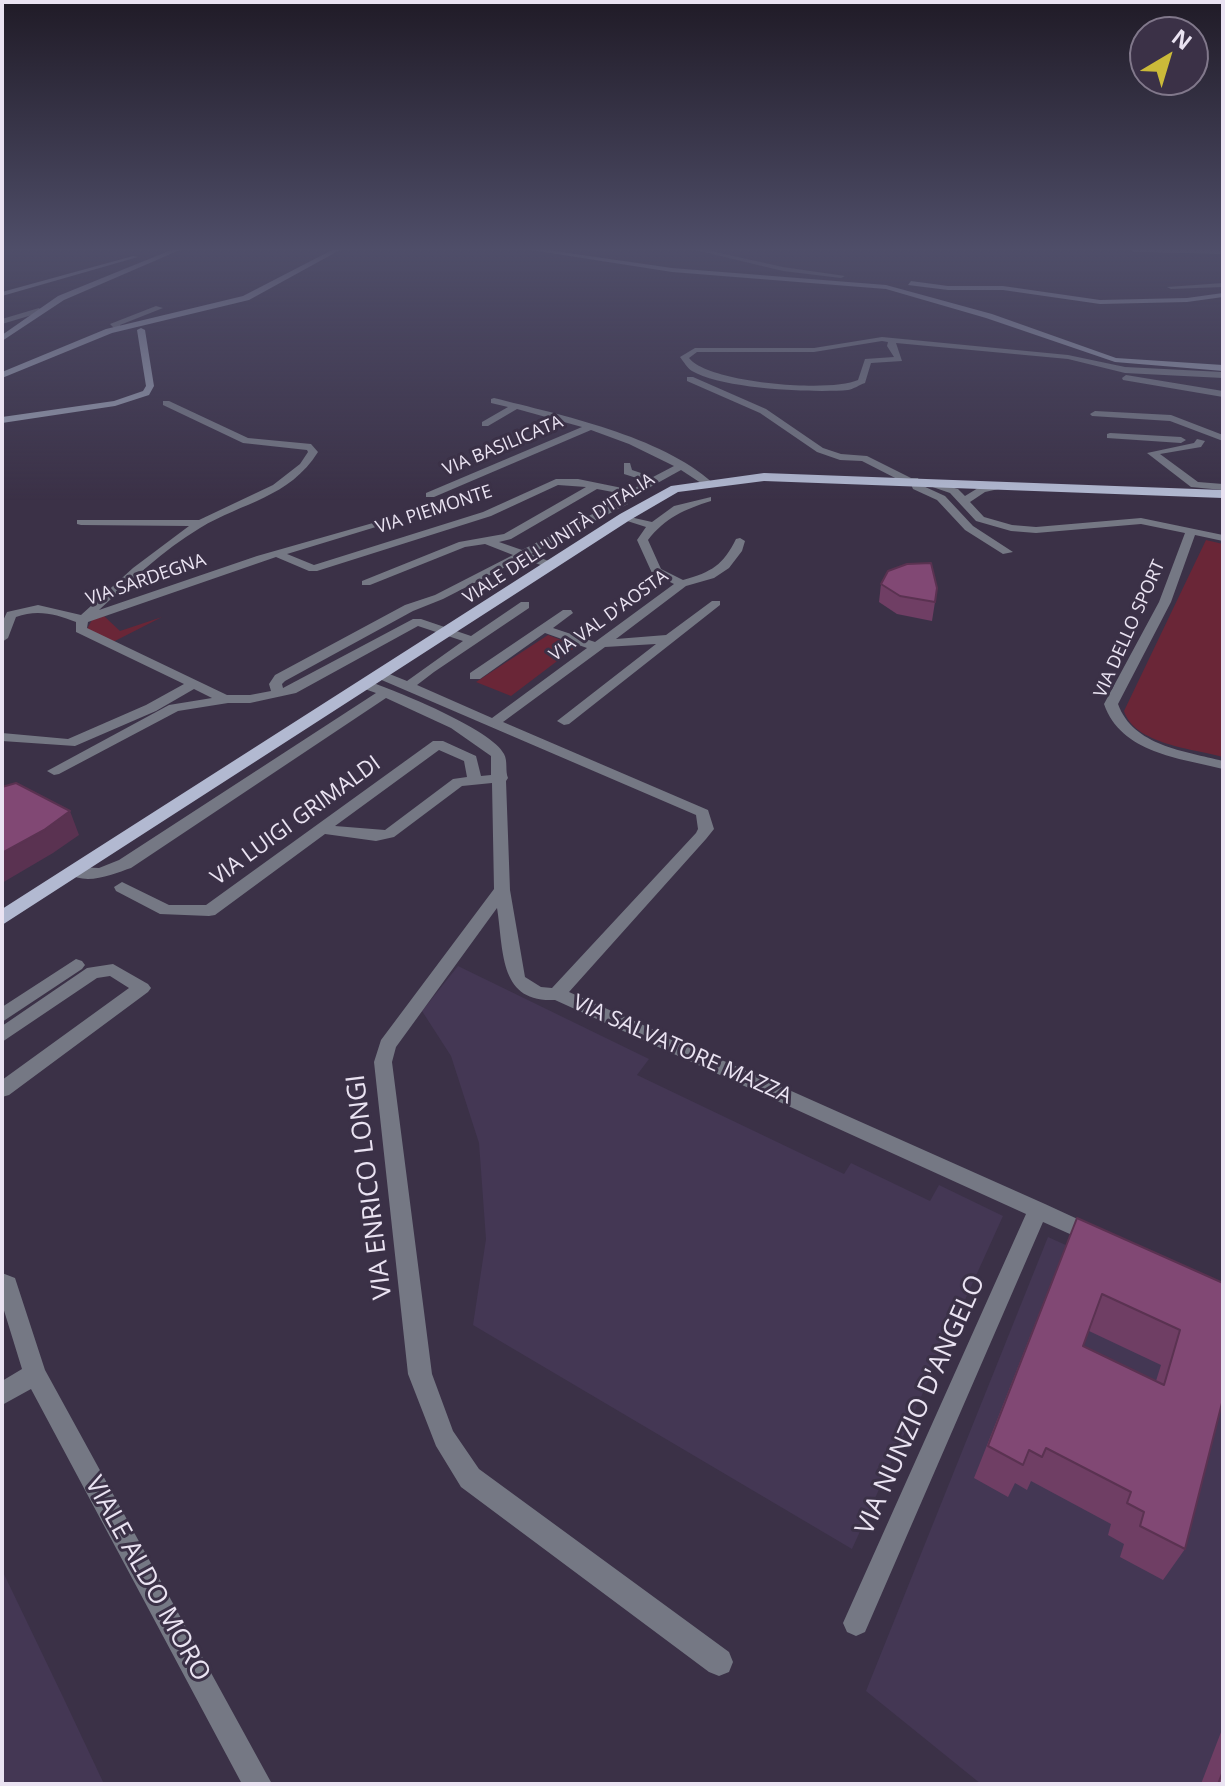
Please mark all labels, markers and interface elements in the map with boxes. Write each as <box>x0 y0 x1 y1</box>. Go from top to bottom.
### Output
north arrow <box>1129 16 1209 96</box>
text: N <box>1166 21 1199 56</box>
street label: VIA BASILICATA <box>440 411 566 481</box>
street label: VIALE DELL'UNITÀ D'ITALIA <box>459 469 659 609</box>
street label: VIA PIEMONTE <box>373 481 495 539</box>
street label: VIA SARDEGNA <box>83 549 209 611</box>
street label: VIA DELLO SPORT <box>1090 557 1170 701</box>
street label: VIA VAL D'AOSTA <box>545 566 673 666</box>
street label: VIA LUIGI GRIMALDI <box>206 751 386 891</box>
street label: VIA SALVATORE MAZZA <box>568 990 796 1110</box>
street label: VIA ENRICO LONGI <box>341 1073 399 1301</box>
street label: VIA NUNZIO D'ANGELO <box>850 1270 992 1540</box>
street label: VIALE ALDO MORO <box>78 1471 216 1687</box>

